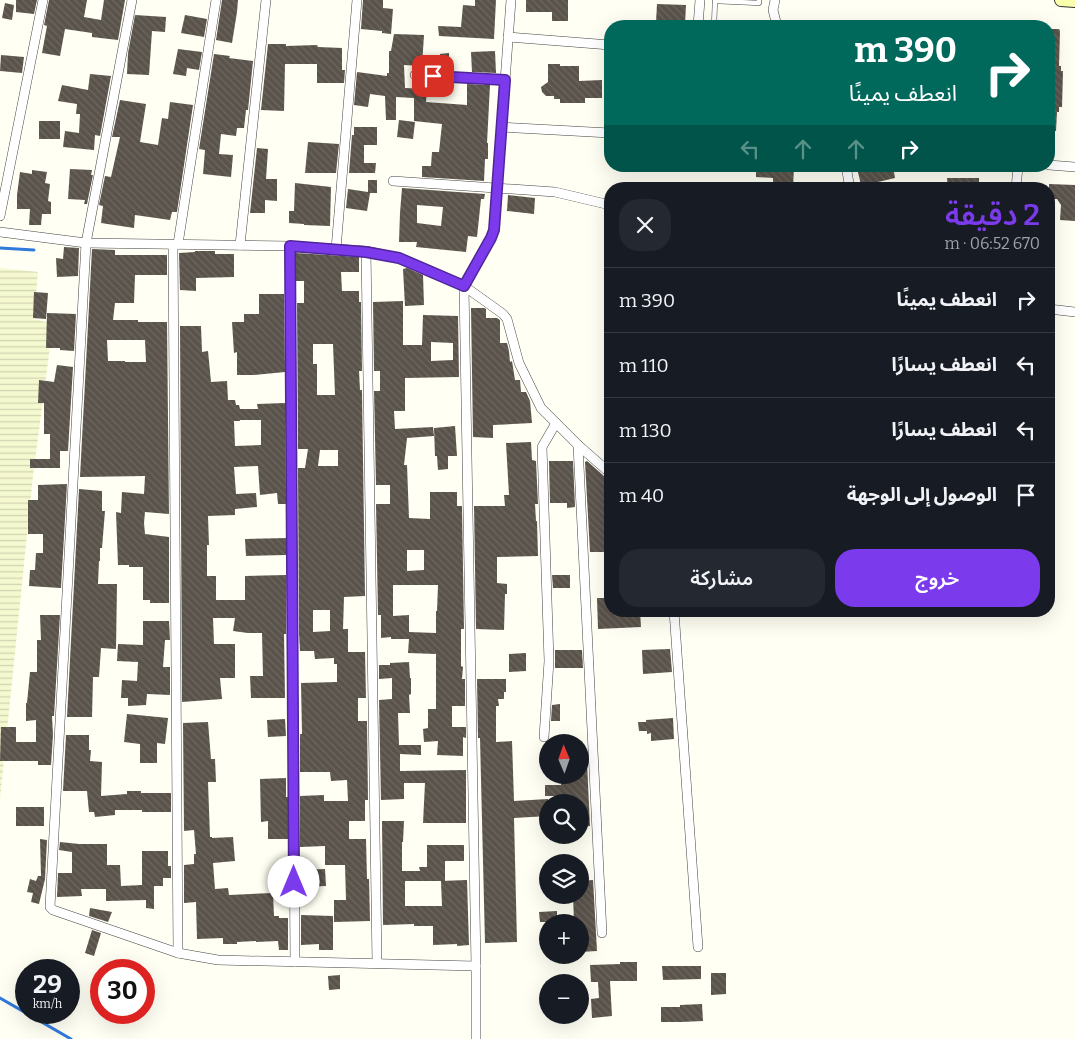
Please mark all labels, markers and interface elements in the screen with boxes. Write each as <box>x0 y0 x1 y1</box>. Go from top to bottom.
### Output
text: 390 m <box>854 29 957 71</box>
icon: right <box>975 40 1040 105</box>
pin <box>412 55 454 97</box>
icon: arrive <box>419 62 447 90</box>
text: انعطف يمينًا <box>849 80 957 107</box>
icon: left <box>736 135 764 163</box>
icon: ahead <box>789 135 817 163</box>
icon: ahead <box>842 135 870 163</box>
icon: right <box>895 135 923 163</box>
text: 2 دقيقة <box>945 197 1040 233</box>
button: close <box>619 199 671 251</box>
text: 670 m · 06:52 <box>945 234 1040 253</box>
icon: right <box>1012 286 1040 314</box>
text: انعطف يمينًا <box>896 288 997 311</box>
text: 390 m <box>619 289 675 312</box>
icon: left <box>1012 351 1040 379</box>
text: انعطف يسارًا <box>892 353 997 376</box>
text: 110 m <box>619 354 669 377</box>
icon: left <box>1012 416 1040 444</box>
text: انعطف يسارًا <box>892 418 997 441</box>
text: 130 m <box>619 419 672 442</box>
icon: arrive <box>1012 481 1040 509</box>
text: الوصول إلى الوجهة <box>847 483 997 506</box>
text: 40 m <box>619 484 664 507</box>
button: مشاركة <box>619 549 825 607</box>
button: خروج <box>835 549 1040 607</box>
north arrow <box>539 734 589 784</box>
map controls <box>539 734 589 1024</box>
button: search <box>539 794 589 844</box>
button: layers <box>539 854 589 904</box>
position arrow <box>267 855 319 907</box>
button: + <box>539 914 589 964</box>
speed limit sign: 30 <box>90 959 155 1024</box>
text: 29 <box>33 970 62 1000</box>
button: − <box>539 974 589 1024</box>
text: km/h <box>33 997 62 1011</box>

